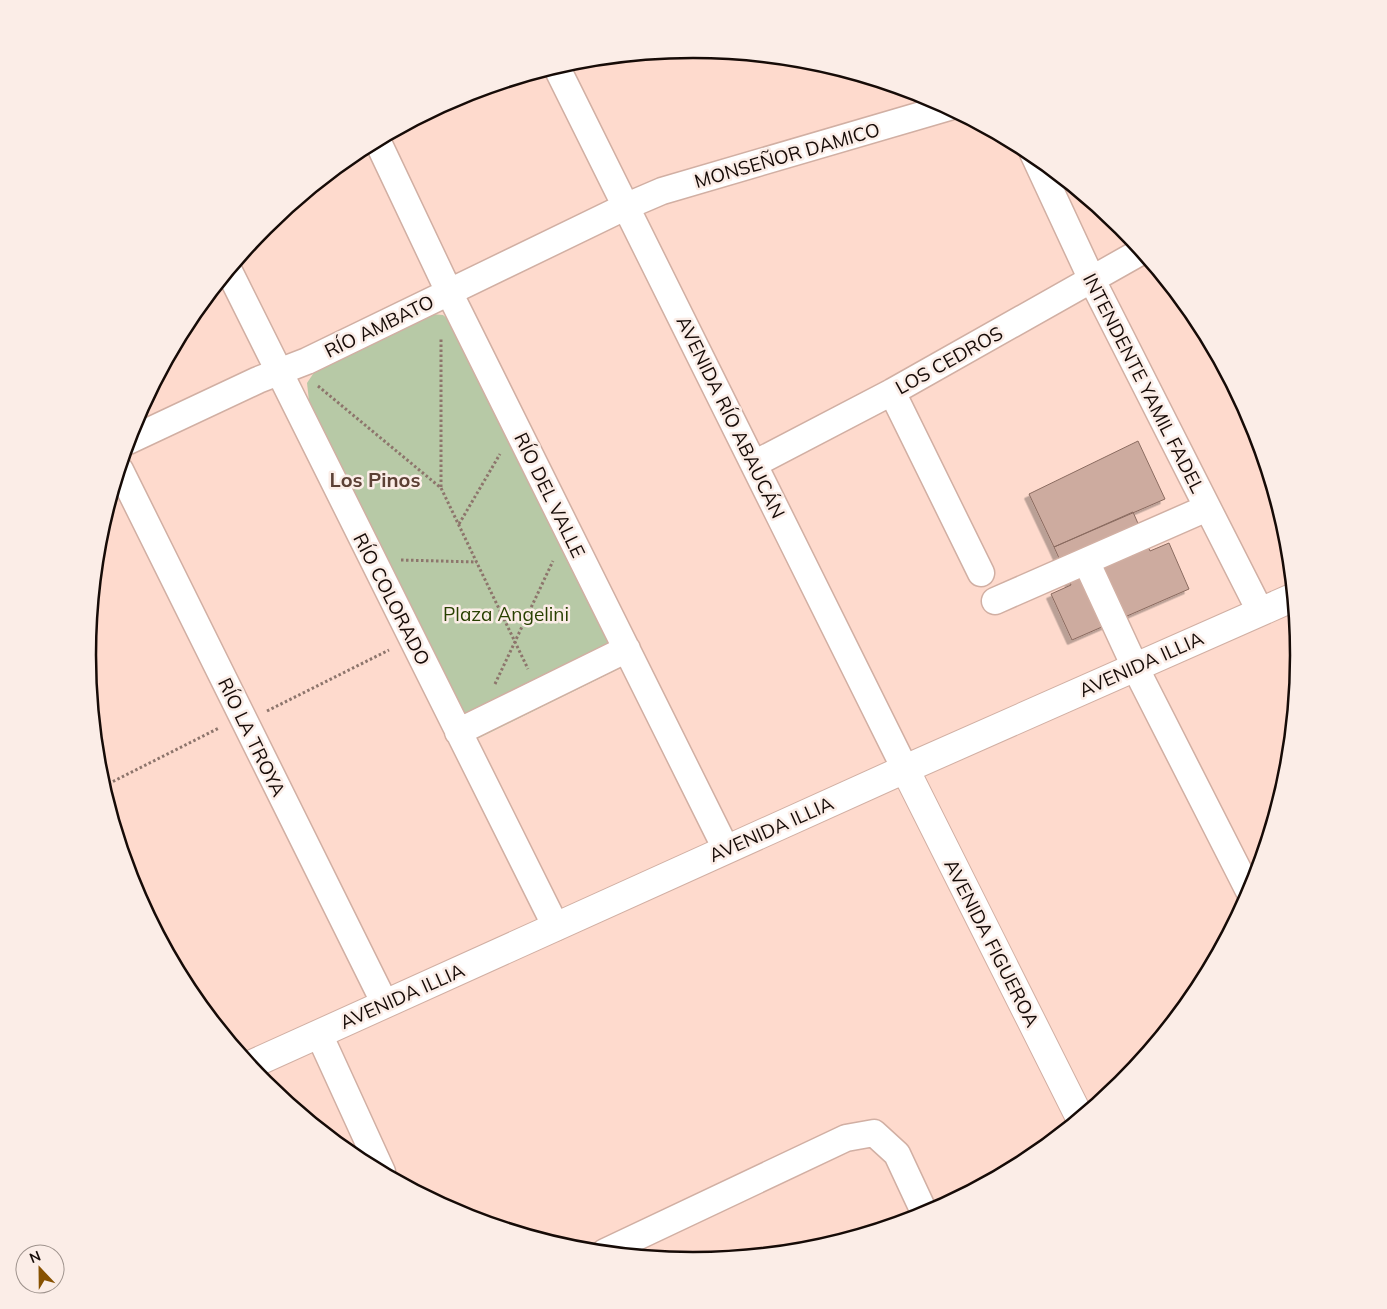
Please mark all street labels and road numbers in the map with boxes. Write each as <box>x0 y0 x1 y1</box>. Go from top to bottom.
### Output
street label: MONSEÑOR DAMICO <box>692 117 882 193</box>
street label: INTENDENTE YAMIL FADEL <box>1078 269 1210 497</box>
street label: RÍO AMBATO <box>320 289 438 363</box>
street label: AVENIDA RÍO ABAUCÁN <box>671 312 791 522</box>
street label: LOS CEDROS <box>891 321 1007 399</box>
street label: RÍO DEL VALLE <box>509 428 591 562</box>
street label: RÍO COLORADO <box>348 529 436 669</box>
street label: AVENIDA ILLIA <box>1075 626 1207 702</box>
street label: RÍO LA TROYA <box>213 674 291 800</box>
street label: AVENIDA ILLIA <box>705 791 837 867</box>
street label: AVENIDA FIGUEROA <box>939 855 1045 1031</box>
street label: AVENIDA ILLIA <box>336 958 468 1034</box>

